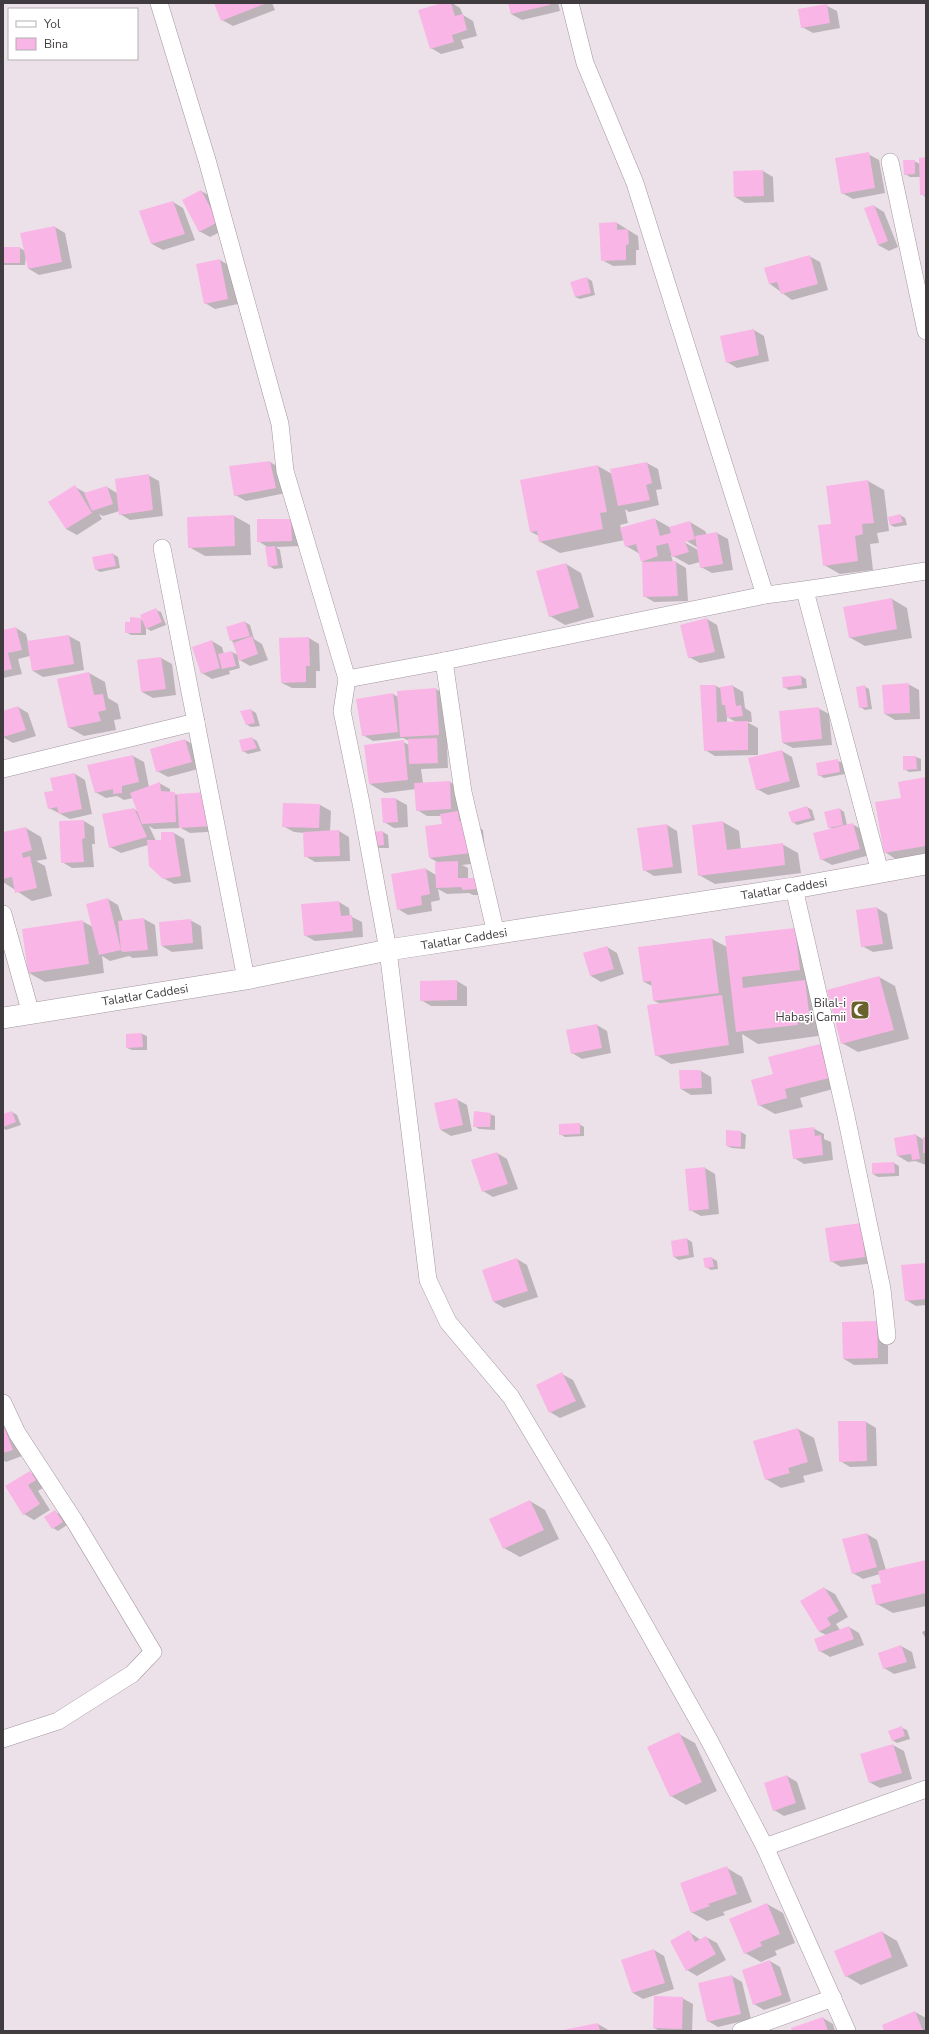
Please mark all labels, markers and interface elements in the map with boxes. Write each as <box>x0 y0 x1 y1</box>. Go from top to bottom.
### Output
legend <box>8 8 138 60</box>
text: Yol <box>43 16 61 32</box>
text: Bina <box>44 36 68 52</box>
street label: Talatlar Caddesi <box>740 874 828 904</box>
street label: Talatlar Caddesi <box>420 924 508 954</box>
street label: Talatlar Caddesi <box>101 980 189 1010</box>
place label: Bilal-i Habaşi Camii <box>775 995 846 1025</box>
mosque icon: Bilal-i Habaşi Camii <box>849 999 871 1021</box>

